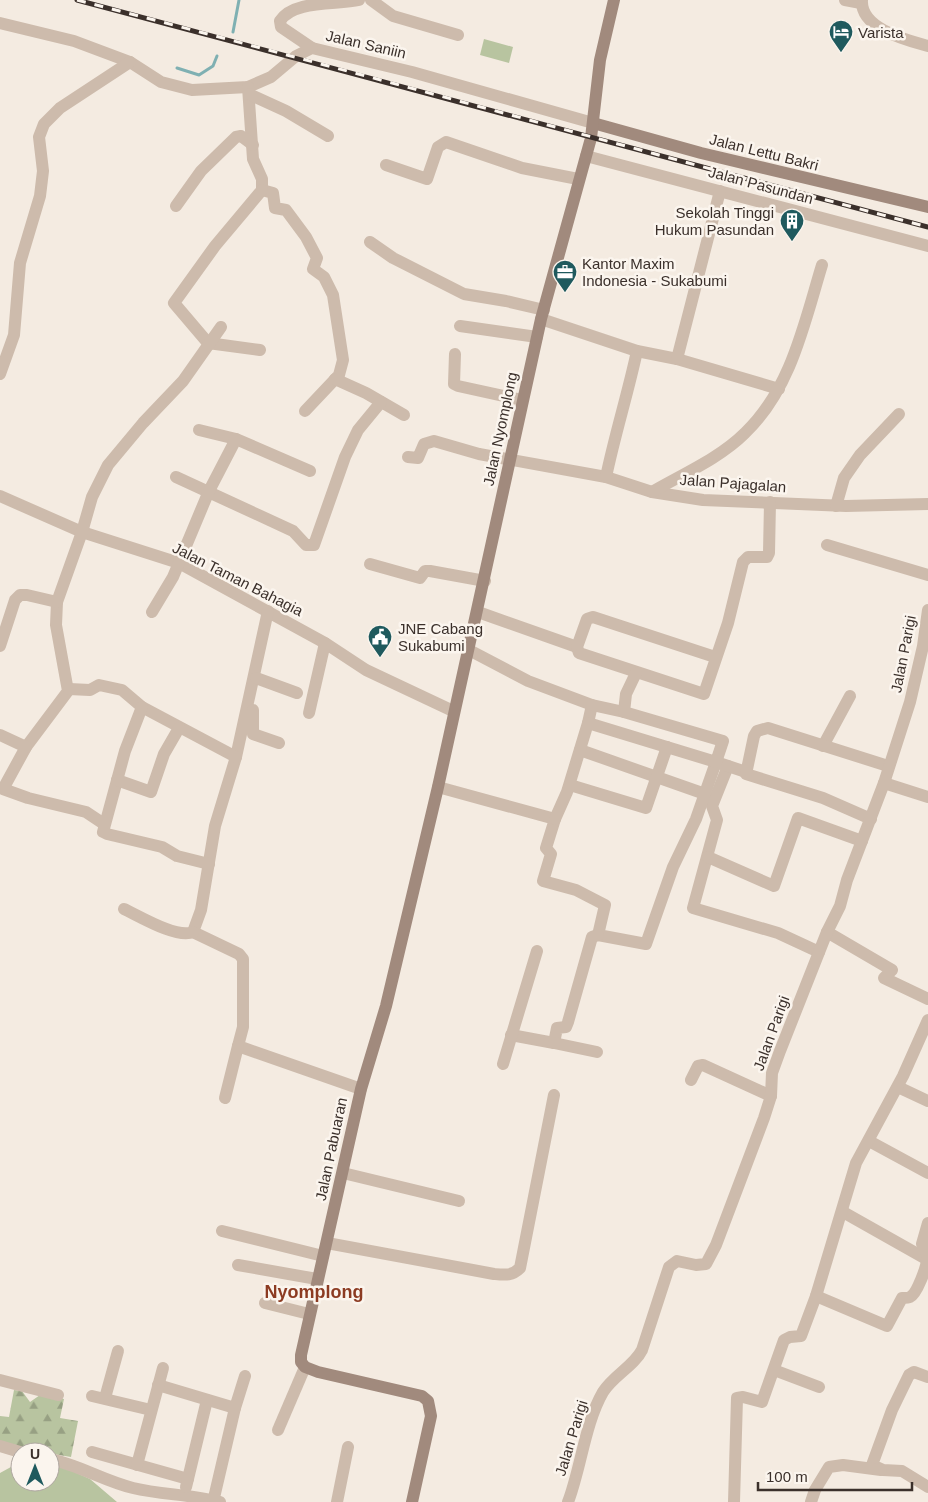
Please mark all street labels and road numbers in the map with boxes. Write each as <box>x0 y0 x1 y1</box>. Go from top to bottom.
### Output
street label: Jalan Saniin <box>324 27 408 61</box>
street label: Jalan Lettu Bakri <box>708 130 820 174</box>
street label: Jalan Pasundan <box>707 163 815 207</box>
street label: Jalan Nyomplong <box>480 371 520 487</box>
street label: Jalan Pajagalan <box>679 471 787 495</box>
street label: Jalan Taman Bahagia <box>170 539 307 620</box>
street label: Jalan Parigi <box>887 614 919 694</box>
street label: Jalan Parigi <box>750 993 792 1073</box>
street label: Jalan Pabuaran <box>312 1096 350 1202</box>
street label: Jalan Parigi <box>551 1398 591 1478</box>

